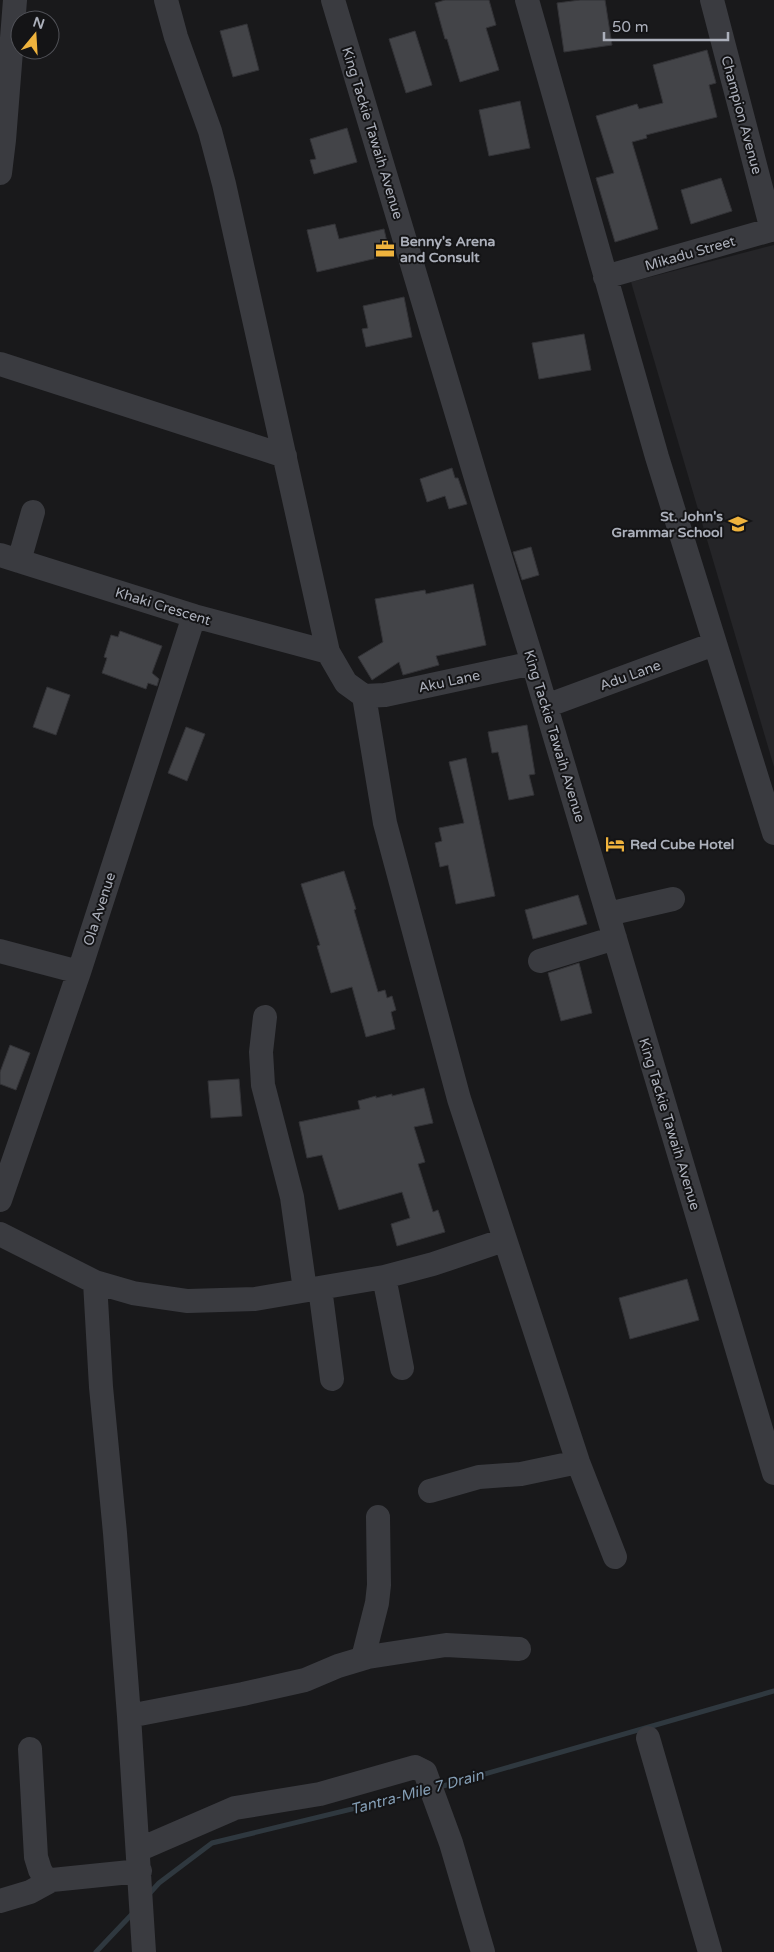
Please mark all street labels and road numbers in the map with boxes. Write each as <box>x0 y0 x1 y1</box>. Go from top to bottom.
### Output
street label: King Tackie Tawaih Avenue <box>338 45 407 221</box>
street label: Champion Avenue <box>718 54 766 176</box>
street label: Mikadu Street <box>643 232 738 275</box>
street label: Khaki Crescent <box>113 584 213 629</box>
street label: King Tackie Tawaih Avenue <box>520 648 589 824</box>
street label: Adu Lane <box>597 657 663 694</box>
street label: Aku Lane <box>417 667 482 696</box>
street label: Ola Avenue <box>80 870 119 948</box>
street label: King Tackie Tawaih Avenue <box>635 1036 704 1212</box>

